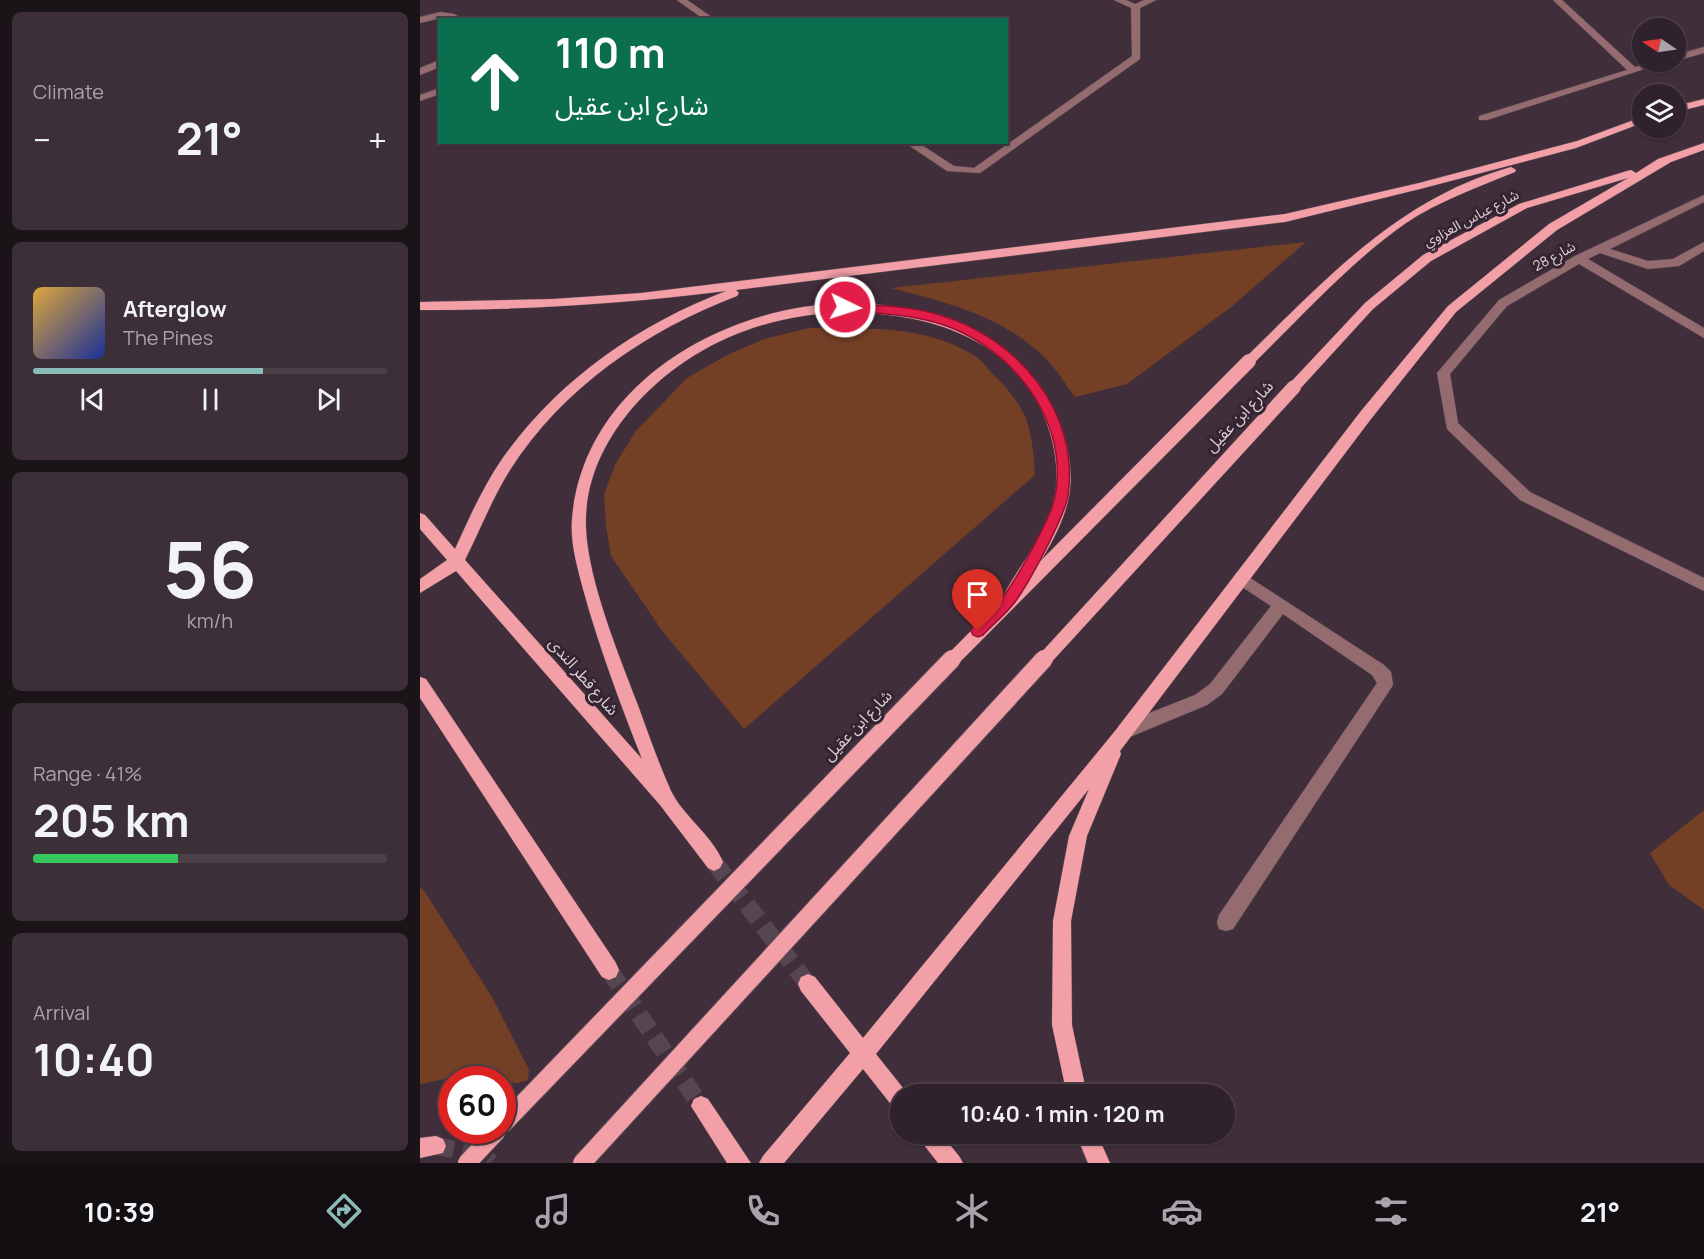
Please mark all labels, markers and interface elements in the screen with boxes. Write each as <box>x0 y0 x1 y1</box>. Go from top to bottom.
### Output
north arrow <box>1632 18 1686 72</box>
map controls <box>1632 18 1686 138</box>
text: 110 m <box>555 23 666 81</box>
icon: ahead <box>456 42 534 120</box>
text: Climate <box>33 78 104 105</box>
button: layers <box>1632 84 1686 138</box>
text: شارع ابن عقيل <box>555 86 709 123</box>
text: 21° <box>176 107 243 169</box>
text: − <box>33 117 51 162</box>
text: + <box>368 117 387 162</box>
street label: شارع عباس العزاوي <box>1420 184 1523 253</box>
street label: شارع 28 <box>1529 236 1580 277</box>
position arrow <box>813 275 877 339</box>
text: Afterglow <box>123 294 227 324</box>
text: The Pines <box>123 324 213 351</box>
street label: شارع ابن عقيل <box>1200 375 1280 458</box>
icon: previous <box>76 383 109 416</box>
icon: pause <box>194 383 227 416</box>
icon: next <box>312 383 345 416</box>
text: 56 <box>163 515 257 621</box>
pin <box>952 569 1003 631</box>
icon: arrive <box>961 578 994 611</box>
text: km/h <box>187 607 233 634</box>
street label: شارع قطر الندى <box>543 632 624 721</box>
street label: شارع ابن عقيل <box>817 685 898 767</box>
text: Range · 41% <box>33 760 142 787</box>
text: 205 km <box>33 789 189 851</box>
text: Arrival <box>33 999 90 1026</box>
text: 10:40 <box>33 1028 155 1090</box>
speed limit sign: 60 <box>438 1066 516 1144</box>
text: 10:40 · 1 min · 120 m <box>961 1099 1164 1129</box>
icon: directions <box>323 1190 365 1232</box>
icon: music <box>532 1190 574 1232</box>
icon: phone <box>742 1190 784 1232</box>
icon: climate <box>951 1190 993 1232</box>
icon: car <box>1161 1190 1203 1232</box>
icon: filters <box>1370 1190 1412 1232</box>
text: 10:39 <box>84 1193 155 1230</box>
text: 21° <box>1580 1193 1620 1230</box>

